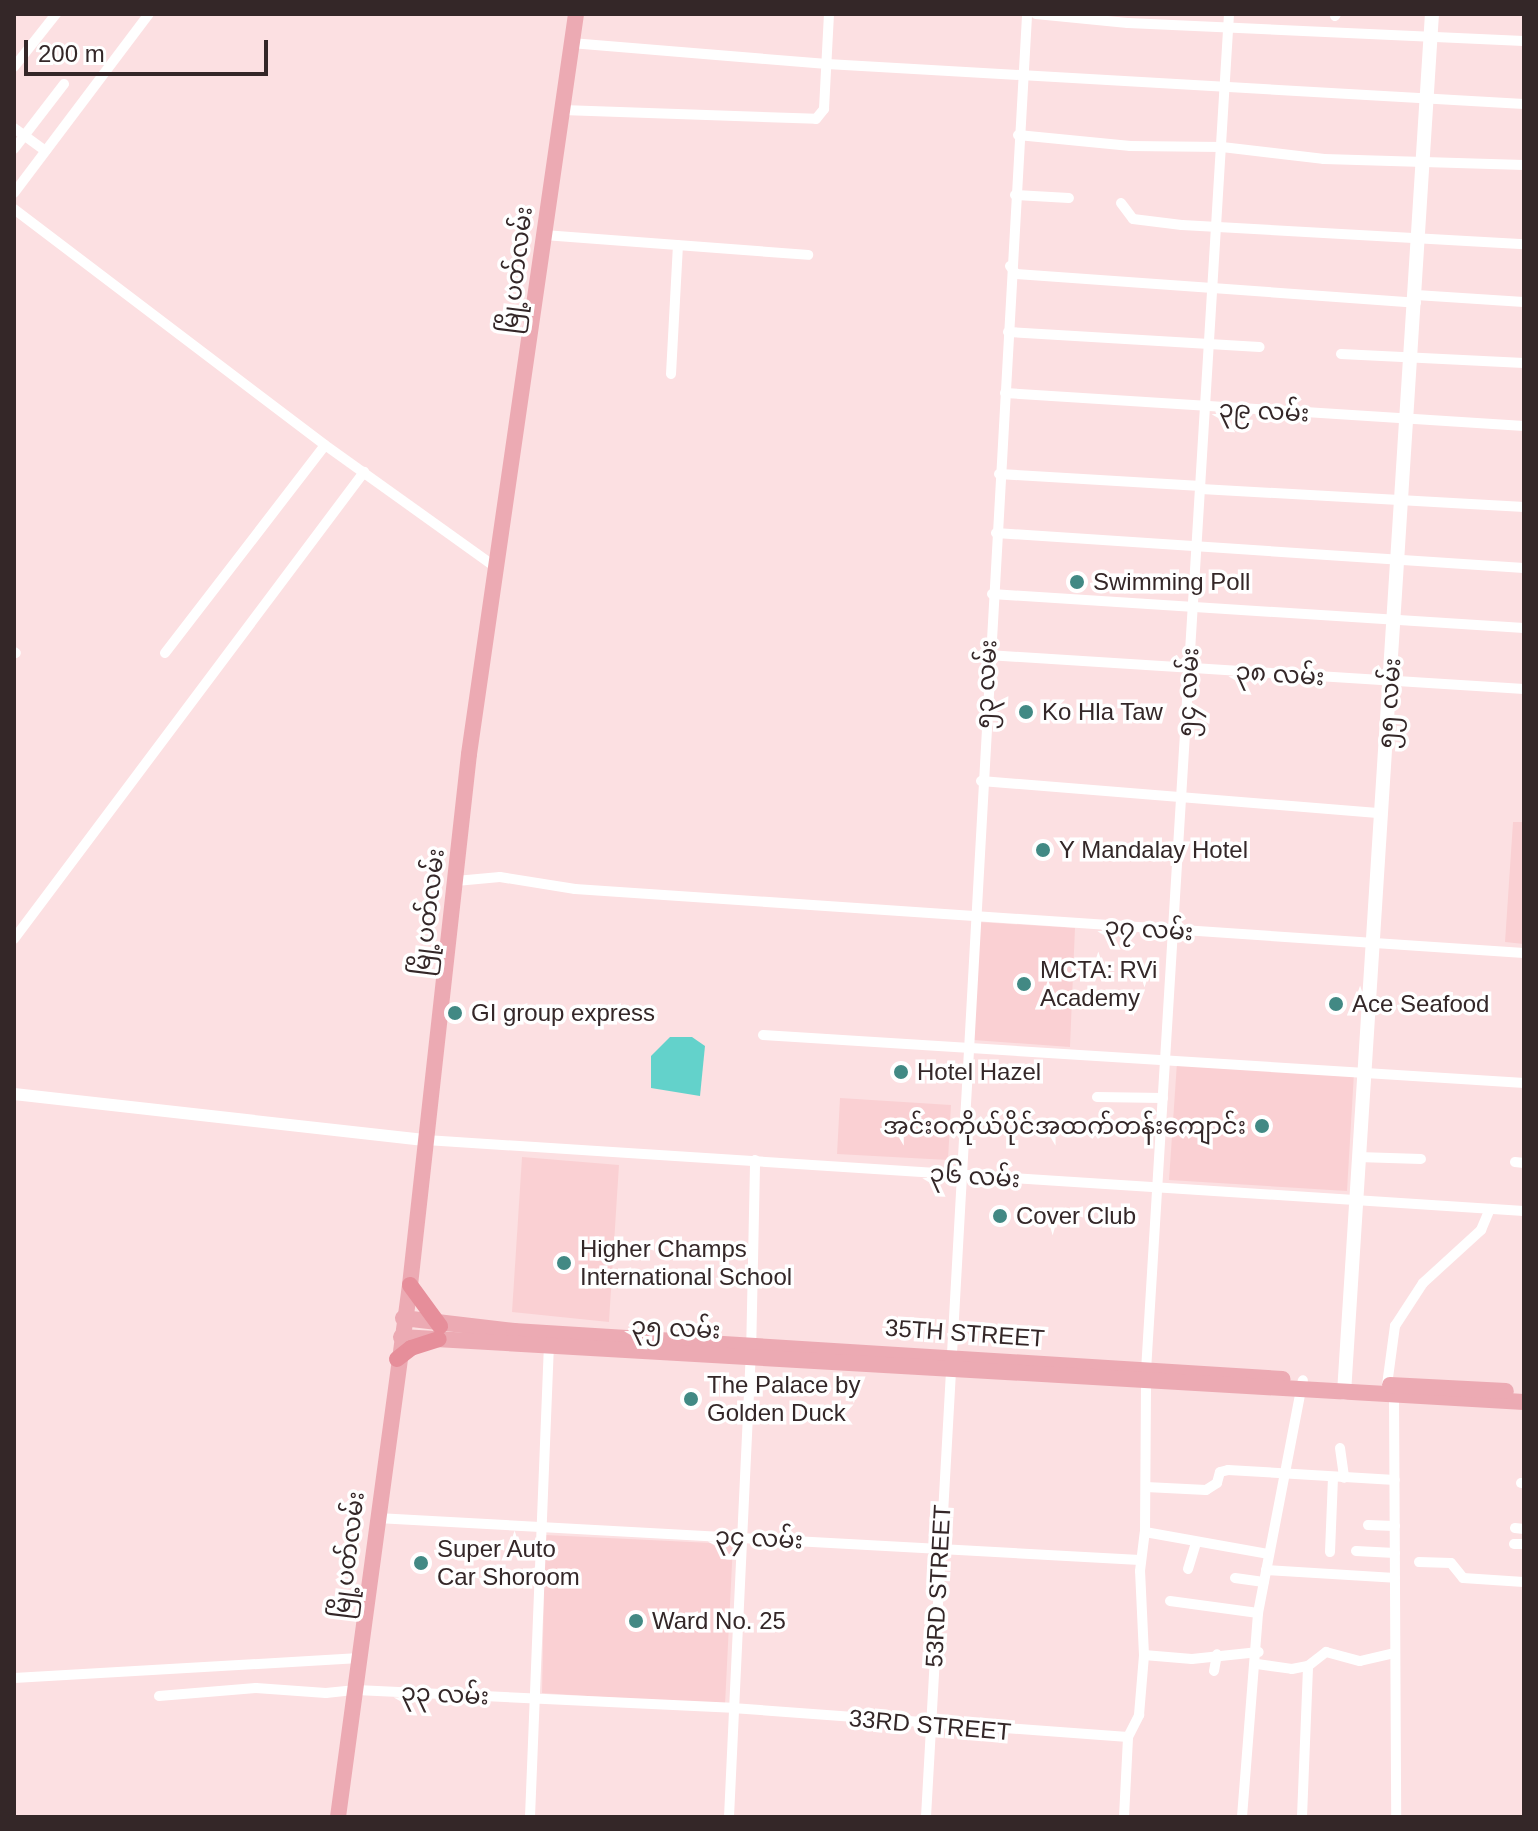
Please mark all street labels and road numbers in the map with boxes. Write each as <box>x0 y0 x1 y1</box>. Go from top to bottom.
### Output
street label: မြို့ပတ်လမ်း <box>494 205 538 335</box>
street label: ၃၉ လမ်း <box>1218 394 1310 428</box>
street label: ၅၃ လမ်း <box>969 639 1003 729</box>
street label: ၅၄ လမ်း <box>1171 647 1205 737</box>
street label: ၃၈ လမ်း <box>1235 657 1325 691</box>
street label: ၅၅ လမ်း <box>1371 657 1407 749</box>
street label: မြို့ပတ်လမ်း <box>406 847 450 977</box>
street label: ၃၇ လမ်း <box>1104 912 1194 946</box>
street label: ၃၆ လမ်း <box>929 1158 1021 1194</box>
street label: ၃၅ လမ်း <box>631 1311 721 1345</box>
street label: 35TH STREET <box>884 1313 1046 1353</box>
street label: မြို့ပတ်လမ်း <box>326 1490 370 1620</box>
street label: 53RD STREET <box>919 1504 957 1668</box>
street label: ၃၄ လမ်း <box>714 1521 804 1555</box>
street label: ၃၃ လမ်း <box>400 1677 490 1711</box>
street label: 33RD STREET <box>848 1704 1012 1746</box>

